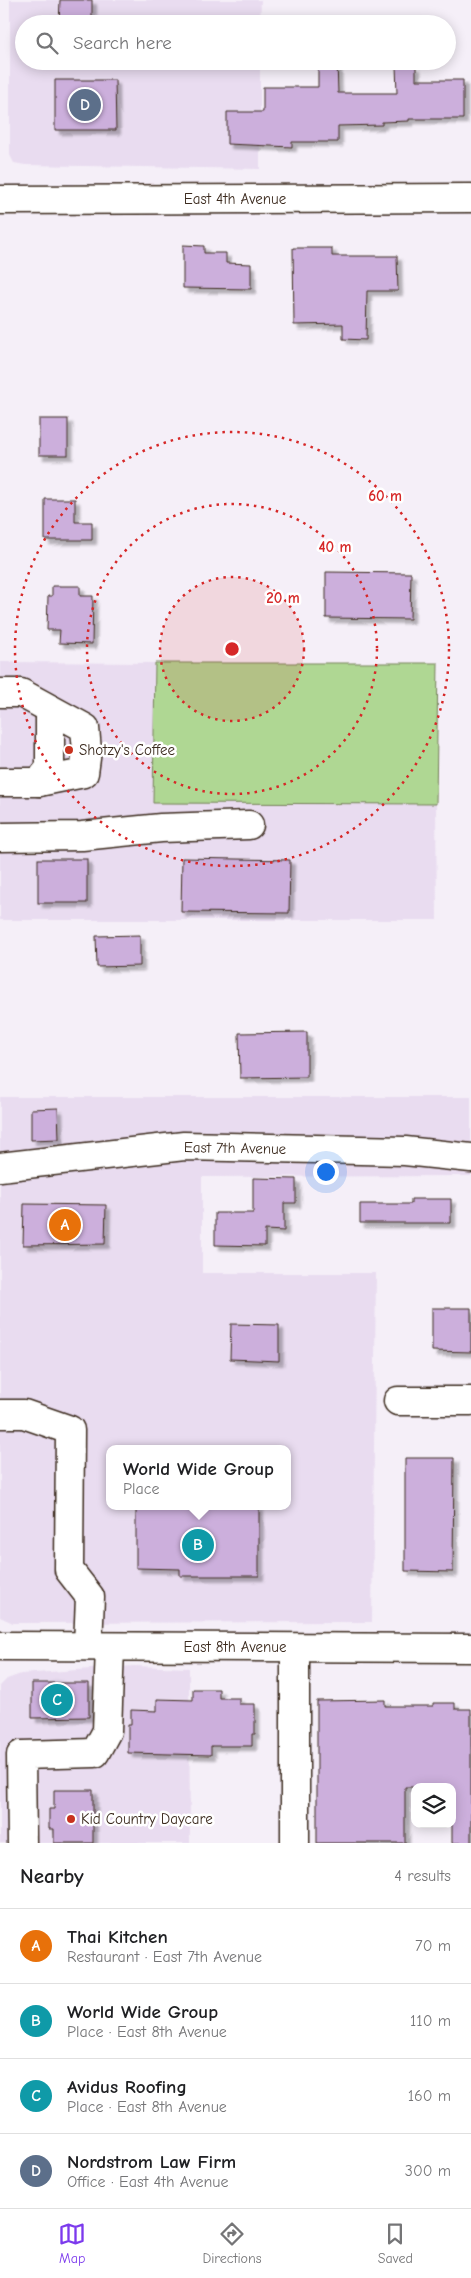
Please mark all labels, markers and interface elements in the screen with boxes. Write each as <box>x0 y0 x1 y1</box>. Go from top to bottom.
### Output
search box <box>15 15 456 70</box>
icon: search <box>33 29 61 57</box>
text: Search here <box>73 32 172 54</box>
pin: D <box>69 86 101 124</box>
street label: East 4th Avenue <box>184 190 287 208</box>
text: 60 m <box>368 487 402 505</box>
text: 40 m <box>319 538 352 556</box>
text: 20 m <box>266 589 300 607</box>
centre of rings <box>223 640 241 658</box>
place label: Shotzy's Coffee <box>79 741 176 759</box>
marker: Shotzy's Coffee <box>63 744 75 756</box>
street label: East 7th Avenue <box>184 1138 287 1158</box>
your location <box>313 1159 339 1185</box>
pin: A <box>49 1206 81 1244</box>
popup <box>106 1445 291 1510</box>
text: World Wide Group <box>123 1458 274 1480</box>
text: Place <box>123 1480 159 1498</box>
pin: B <box>182 1526 214 1564</box>
street label: East 8th Avenue <box>183 1638 287 1656</box>
pin: C <box>41 1681 73 1719</box>
map controls <box>411 1783 456 1828</box>
button: layers <box>411 1783 456 1828</box>
place label: Kid Country Daycare <box>81 1810 213 1828</box>
marker: Kid Country Daycare <box>65 1813 77 1825</box>
text: Nearby <box>20 1864 84 1888</box>
text: 4 results <box>394 1867 451 1885</box>
text: Thai Kitchen <box>67 1926 168 1948</box>
text: A <box>32 1937 40 1955</box>
text: 70 m <box>415 1937 451 1955</box>
text: Restaurant · East 7th Avenue <box>67 1948 262 1966</box>
text: World Wide Group <box>67 2001 218 2023</box>
text: B <box>31 2012 41 2030</box>
text: 110 m <box>410 2012 451 2030</box>
text: Place · East 8th Avenue <box>67 2023 227 2041</box>
text: Avidus Roofing <box>67 2076 187 2098</box>
text: C <box>31 2087 41 2105</box>
text: 160 m <box>408 2087 451 2105</box>
text: Place · East 8th Avenue <box>67 2098 227 2116</box>
text: Nordstrom Law Firm <box>67 2151 236 2173</box>
text: D <box>31 2162 41 2180</box>
text: 300 m <box>405 2162 451 2180</box>
text: Office · East 4th Avenue <box>67 2173 229 2191</box>
tab: Map <box>58 2220 86 2267</box>
tab: Directions <box>202 2220 262 2267</box>
tab: Saved <box>378 2220 413 2267</box>

